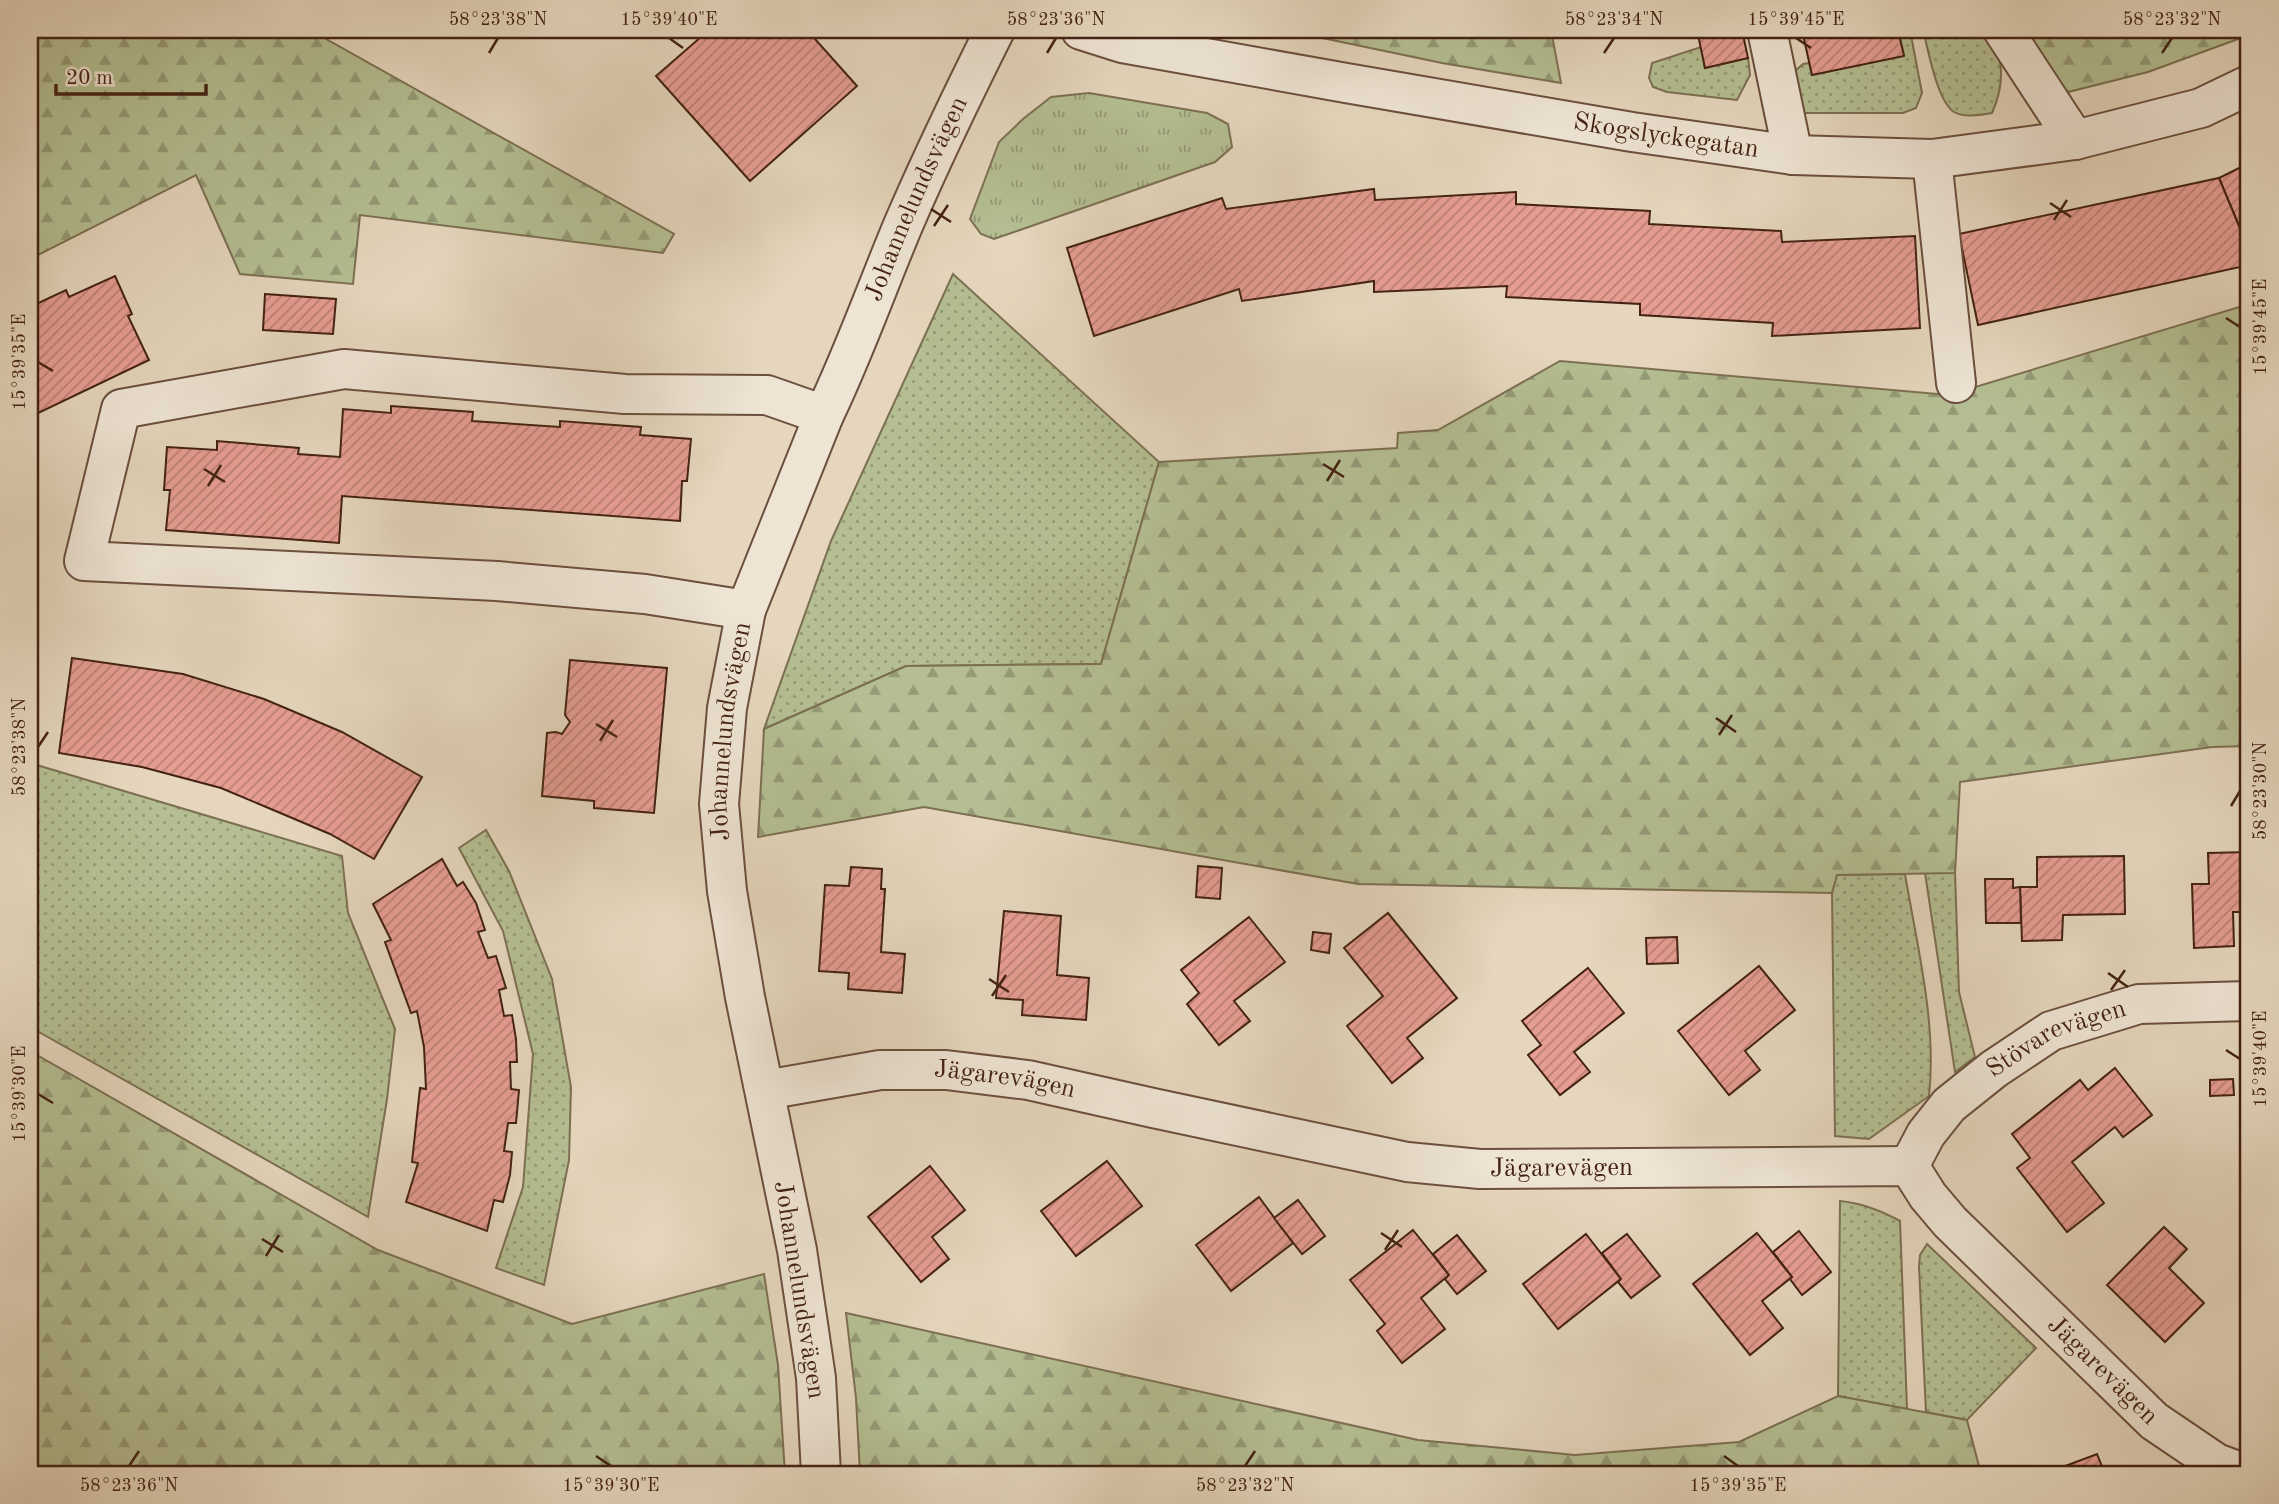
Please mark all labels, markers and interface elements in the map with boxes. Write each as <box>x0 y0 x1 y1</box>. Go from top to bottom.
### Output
text: 58°23'38"N <box>449 11 547 29</box>
text: 15°39'40"E <box>621 11 717 29</box>
text: 58°23'36"N <box>1007 11 1105 29</box>
text: 58°23'34"N <box>1565 11 1663 29</box>
text: 15°39'45"E <box>1748 11 1844 29</box>
text: 58°23'32"N <box>2123 11 2221 29</box>
scale bar <box>56 52 206 96</box>
text: 20 m <box>66 68 113 89</box>
street label: Johannelundsvägen <box>861 93 973 305</box>
street label: Skogslyckegatan <box>1571 109 1760 163</box>
text: 15°39'45"E <box>2252 279 2270 375</box>
text: 15°39'35"E <box>11 314 29 410</box>
street label: Johannelundsvägen <box>706 620 756 842</box>
text: 58°23'38"N <box>11 698 29 796</box>
text: 58°23'30"N <box>2252 742 2270 840</box>
street label: Stövarevägen <box>1982 996 2129 1083</box>
text: 15°39'40"E <box>2252 1011 2270 1107</box>
text: 15°39'30"E <box>11 1046 29 1142</box>
street label: Jägarevägen <box>934 1057 1078 1103</box>
street label: Jägarevägen <box>1490 1155 1633 1182</box>
street label: Johannelundsvägen <box>769 1179 829 1401</box>
street label: Jägarevägen <box>2042 1311 2163 1430</box>
text: 58°23'36"N <box>80 1477 178 1495</box>
text: 15°39'30"E <box>563 1477 659 1495</box>
text: 58°23'32"N <box>1196 1477 1294 1495</box>
text: 15°39'35"E <box>1690 1477 1786 1495</box>

